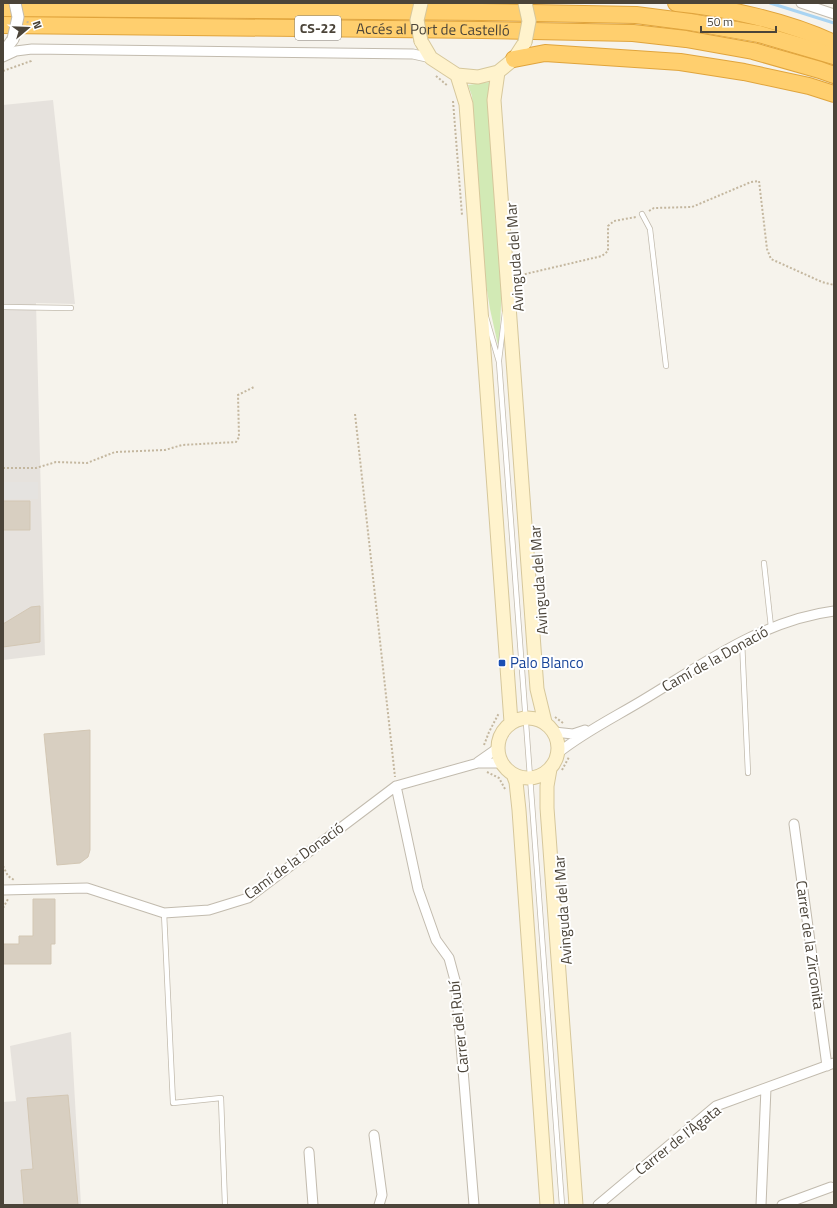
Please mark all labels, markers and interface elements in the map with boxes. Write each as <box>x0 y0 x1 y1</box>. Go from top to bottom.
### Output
north arrow <box>8 8 48 48</box>
scale bar <box>701 8 776 34</box>
text: 50 m <box>707 12 733 31</box>
road number: CS-22 <box>295 16 341 40</box>
street label: Accés al Port de Castelló <box>356 17 510 42</box>
text: N <box>29 19 46 31</box>
street label: Avinguda del Mar <box>499 202 530 312</box>
street label: Avinguda del Mar <box>523 525 554 635</box>
street label: Camí de la Donació <box>657 620 772 697</box>
place label: Palo Blanco <box>510 651 584 674</box>
marker: Palo Blanco <box>497 658 507 668</box>
street label: Camí de la Donació <box>239 816 349 905</box>
street label: Avinguda del Mar <box>547 855 578 965</box>
street label: Carrer de la Zirconita <box>790 879 831 1011</box>
street label: Carrer del Rubí <box>442 978 475 1074</box>
street label: Carrer de l'Àgata <box>630 1098 726 1181</box>

